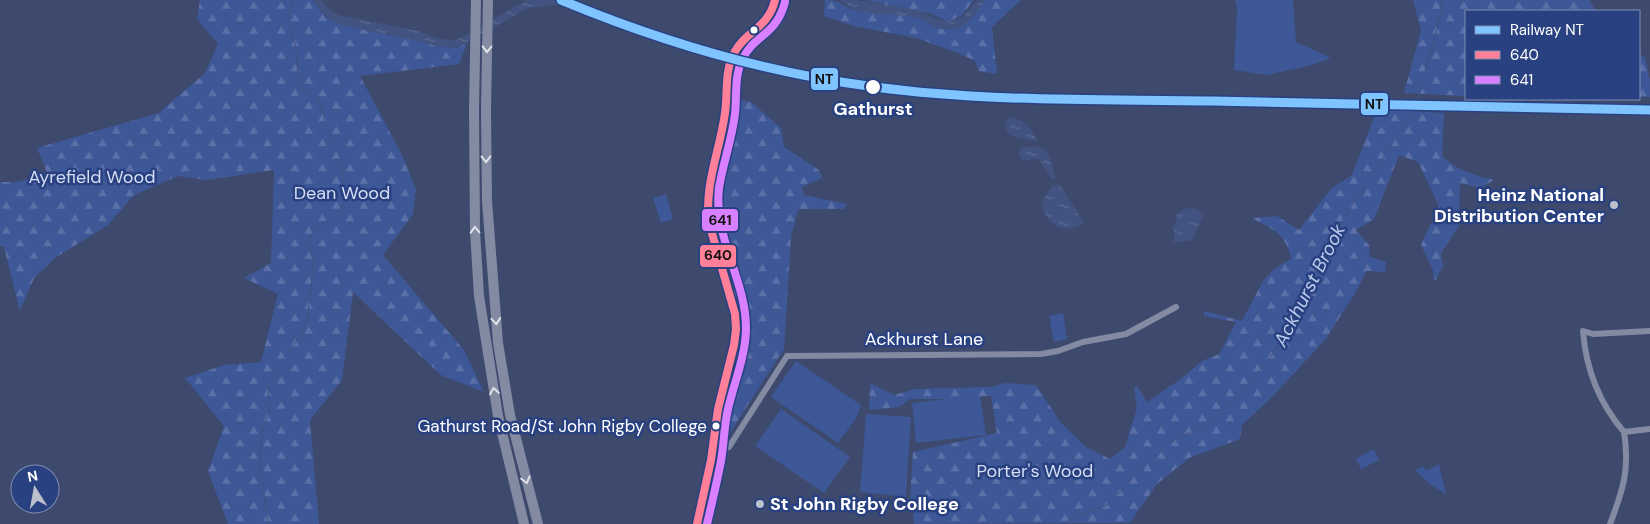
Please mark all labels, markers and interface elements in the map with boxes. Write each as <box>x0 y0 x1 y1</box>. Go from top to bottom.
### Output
legend <box>1465 10 1640 100</box>
text: Railway NT <box>1510 20 1584 40</box>
unlabelled marker <box>749 25 759 35</box>
one-way arrow <box>482 45 492 53</box>
text: 640 <box>1510 45 1539 65</box>
line badge: NT <box>810 67 839 91</box>
text: NT <box>815 70 833 88</box>
text: 641 <box>1510 70 1533 90</box>
marker: Gathurst <box>864 78 882 96</box>
line badge: NT <box>1360 92 1389 116</box>
text: NT <box>1365 95 1383 113</box>
place label: Gathurst <box>834 97 912 121</box>
one-way arrow <box>481 155 491 163</box>
park label: Ayrefield Wood <box>28 165 156 189</box>
park label: Dean Wood <box>294 181 390 205</box>
place label: Heinz National Distribution Center <box>1434 183 1604 228</box>
marker: Heinz National Distribution Center <box>1608 199 1620 211</box>
line badge: 641 <box>701 208 739 232</box>
text: 641 <box>708 211 732 229</box>
water label: Ackhurst Brook <box>1267 219 1351 352</box>
one-way arrow <box>470 226 481 234</box>
line badge: 640 <box>699 244 737 268</box>
text: 640 <box>704 246 732 264</box>
one-way arrow <box>490 317 501 325</box>
street label: Ackhurst Lane <box>865 327 983 351</box>
one-way arrow <box>489 387 499 396</box>
place label: Gathurst Road/St John Rigby College <box>417 415 707 437</box>
marker: Gathurst Road/St John Rigby College <box>711 421 721 431</box>
park label: Porter's Wood <box>977 459 1093 483</box>
north arrow <box>10 464 60 514</box>
text: N <box>26 466 39 486</box>
one-way arrow <box>520 476 531 485</box>
place label: St John Rigby College <box>770 492 959 516</box>
marker: St John Rigby College <box>754 498 766 510</box>

